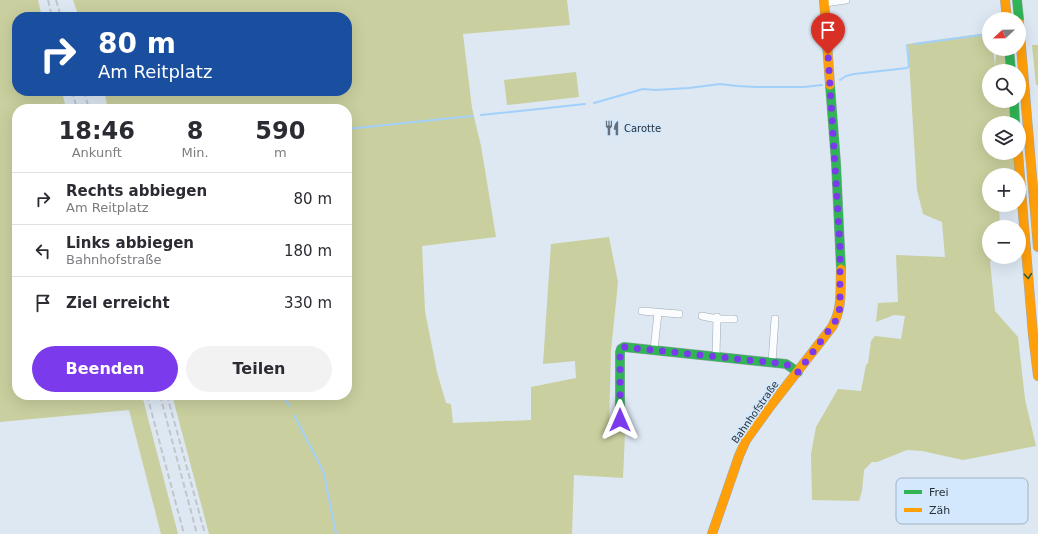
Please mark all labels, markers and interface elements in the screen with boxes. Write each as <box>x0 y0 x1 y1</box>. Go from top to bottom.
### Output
north arrow <box>982 12 1026 56</box>
map controls <box>982 12 1026 264</box>
pin <box>811 13 845 54</box>
icon: arrive <box>817 19 839 41</box>
text: 80 m <box>98 27 176 60</box>
icon: right <box>32 28 84 80</box>
text: Am Reitplatz <box>98 61 212 82</box>
button: search <box>982 64 1026 108</box>
button: layers <box>982 116 1026 160</box>
text: 18:46 <box>59 117 135 145</box>
text: 8 <box>187 117 203 145</box>
text: 590 <box>255 117 305 145</box>
restaurant icon: Carotte <box>603 119 621 137</box>
place label: Carotte <box>624 123 661 134</box>
text: Ankunft <box>72 145 122 160</box>
text: Min. <box>182 145 209 160</box>
text: m <box>274 145 287 160</box>
button: + <box>982 168 1026 212</box>
text: Rechts abbiegen <box>66 182 207 200</box>
icon: right <box>32 188 54 210</box>
text: 80 m <box>294 190 332 208</box>
text: Am Reitplatz <box>66 200 149 215</box>
button: − <box>982 220 1026 264</box>
text: Links abbiegen <box>66 234 194 252</box>
icon: left <box>32 240 54 262</box>
text: 180 m <box>284 242 332 260</box>
text: Bahnhofstraße <box>66 252 162 267</box>
one-way arrow <box>1024 273 1033 279</box>
icon: arrive <box>32 292 54 314</box>
text: Ziel erreicht <box>66 294 170 312</box>
text: 330 m <box>284 294 332 312</box>
button: Beenden <box>32 346 178 392</box>
button: Teilen <box>186 346 332 392</box>
street label: Bahnhofstraße <box>729 379 781 445</box>
position arrow <box>599 399 641 441</box>
legend <box>896 478 1028 524</box>
text: Frei <box>929 486 949 499</box>
text: Zäh <box>929 504 950 517</box>

